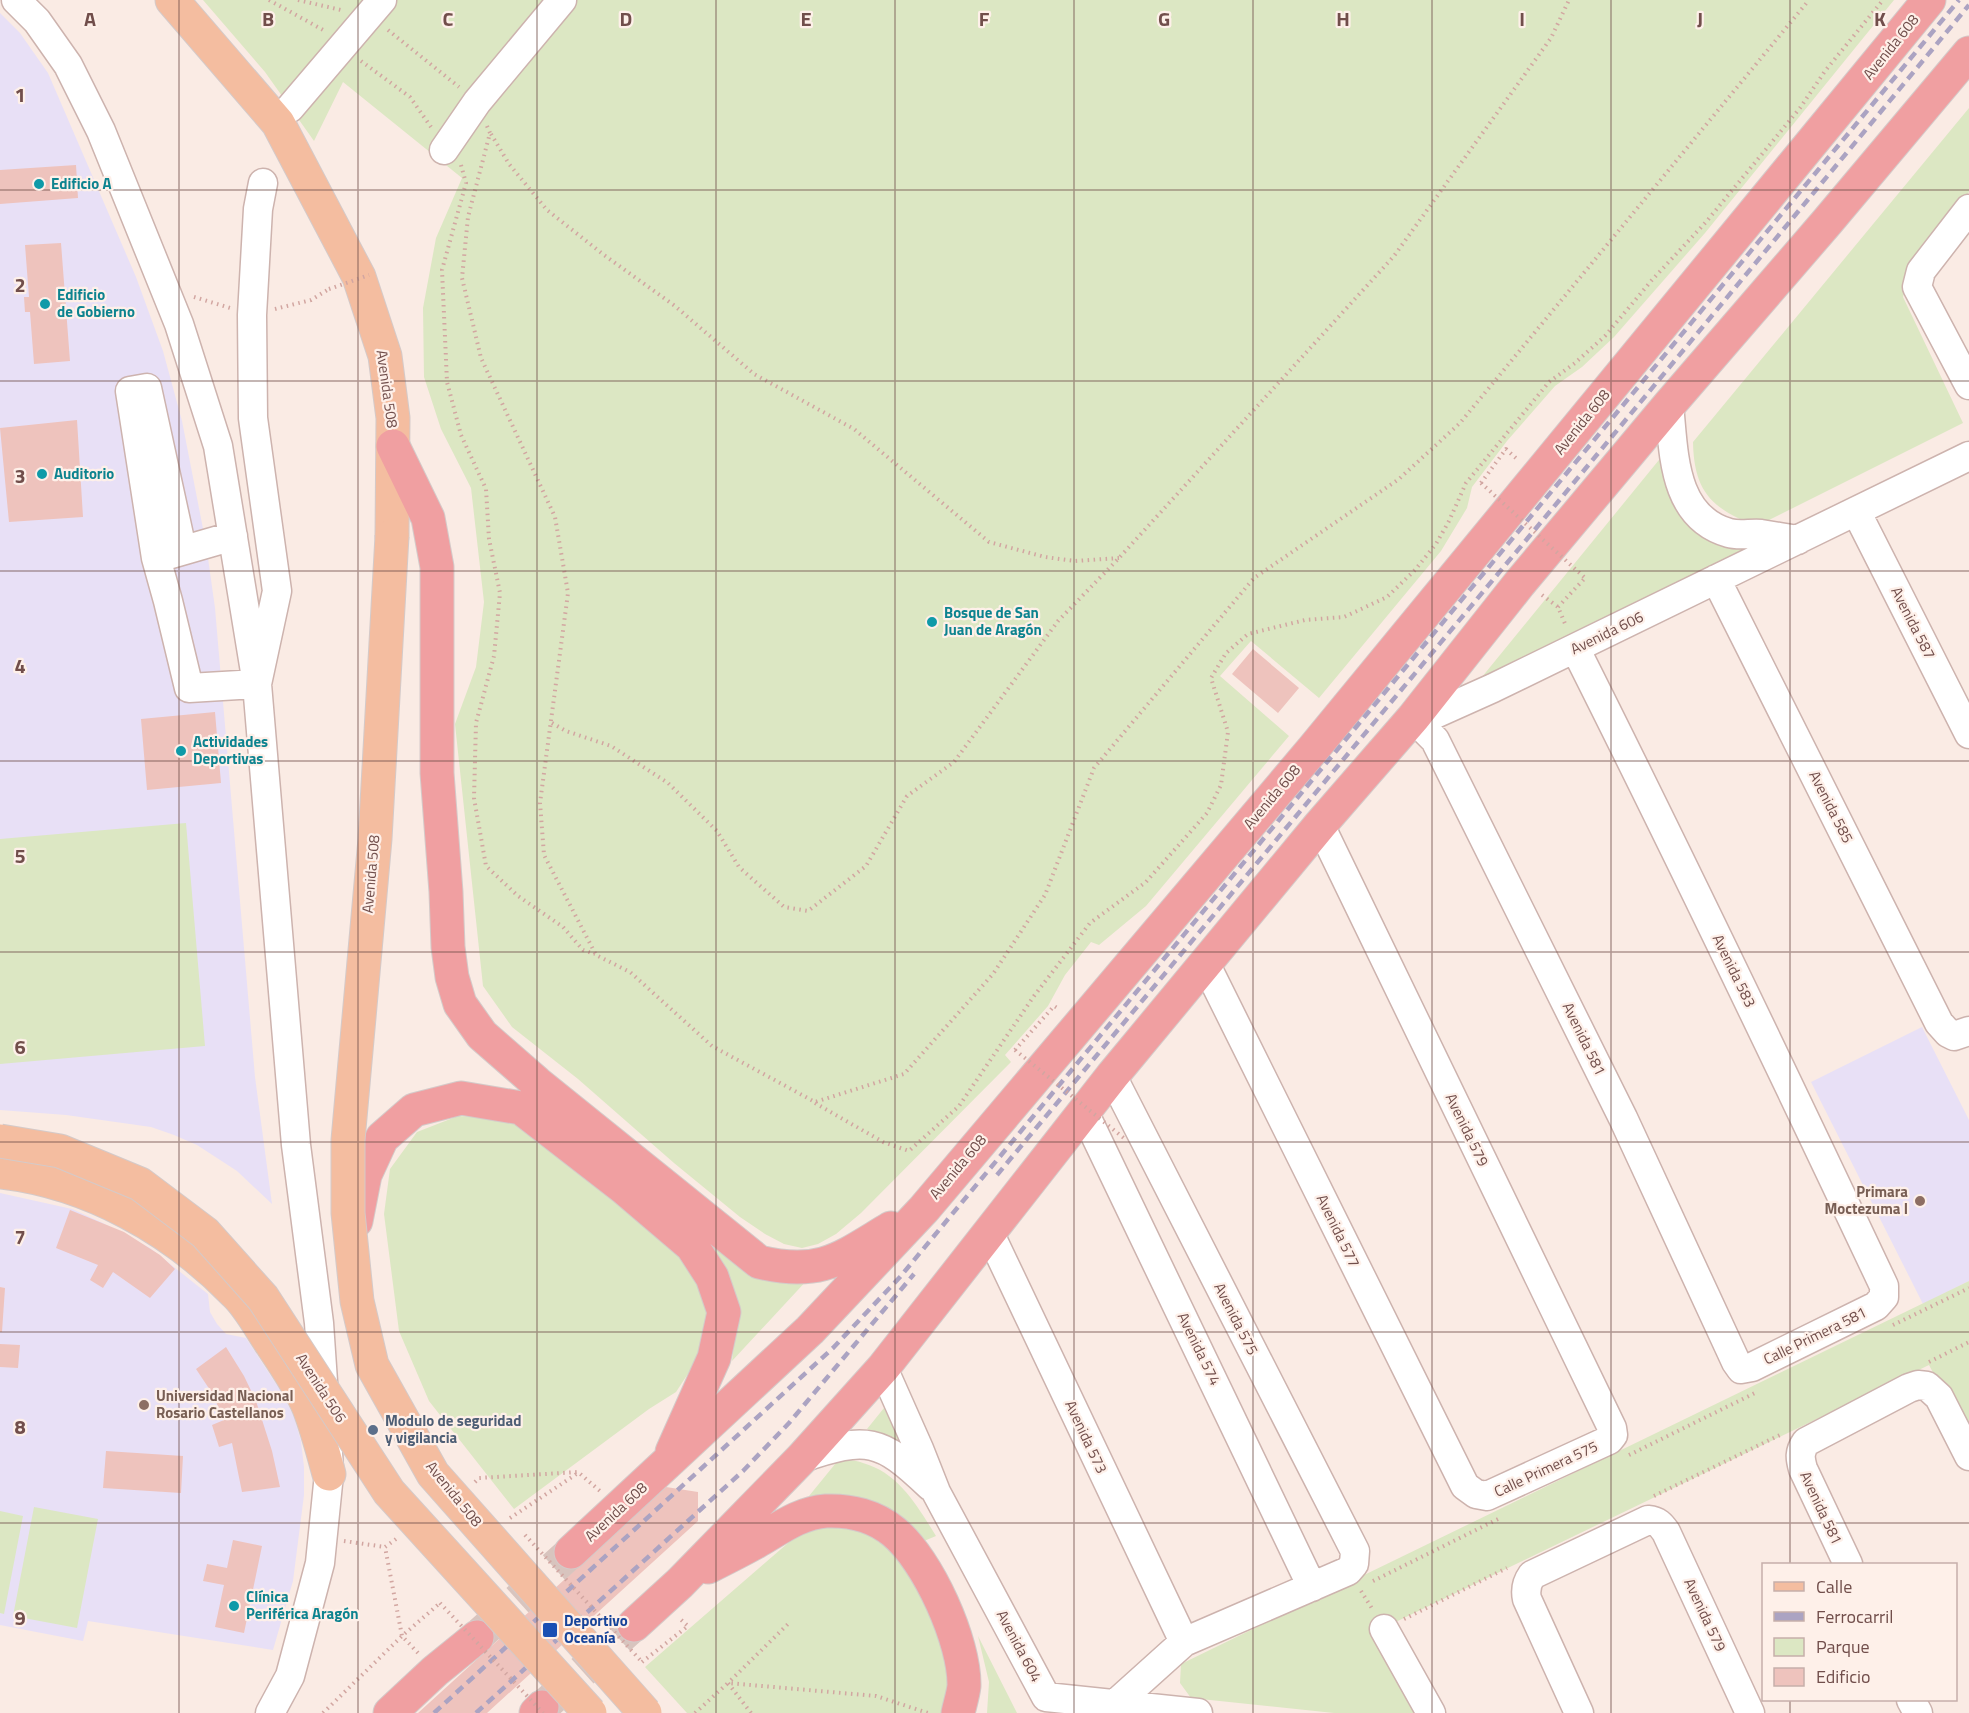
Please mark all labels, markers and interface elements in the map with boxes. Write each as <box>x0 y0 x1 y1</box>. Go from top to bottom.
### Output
text: A <box>84 3 96 34</box>
text: B <box>262 3 274 34</box>
text: C <box>443 3 454 34</box>
text: D <box>620 3 632 34</box>
text: E <box>800 3 812 34</box>
text: F <box>979 3 990 34</box>
text: G <box>1158 3 1170 34</box>
text: H <box>1336 3 1350 34</box>
text: I <box>1519 3 1525 34</box>
text: J <box>1697 3 1703 34</box>
text: K <box>1874 3 1886 34</box>
street label: Avenida 608 <box>1857 9 1924 84</box>
text: 1 <box>14 79 26 110</box>
place label: Edificio A <box>51 172 111 195</box>
marker: Edificio A <box>32 177 46 191</box>
text: 2 <box>14 269 26 300</box>
place label: Edificio de Gobierno <box>57 283 135 323</box>
marker: Edificio de Gobierno <box>38 297 52 311</box>
street label: Avenida 508 <box>371 348 404 429</box>
street label: Avenida 608 <box>1548 384 1615 459</box>
text: 3 <box>14 460 26 491</box>
place label: Auditorio <box>54 462 114 485</box>
marker: Auditorio <box>35 467 49 481</box>
street label: Avenida 587 <box>1885 583 1942 663</box>
place label: Bosque de San Juan de Aragón <box>944 601 1042 641</box>
street label: Avenida 606 <box>1566 605 1647 660</box>
marker: Bosque de San Juan de Aragón <box>925 615 939 629</box>
text: 4 <box>14 650 26 681</box>
place label: Actividades Deportivas <box>193 730 268 770</box>
marker: Actividades Deportivas <box>174 744 188 758</box>
street label: Avenida 608 <box>1238 759 1306 834</box>
street label: Avenida 585 <box>1803 767 1860 847</box>
street label: Avenida 508 <box>356 834 385 914</box>
text: 5 <box>14 840 26 871</box>
street label: Avenida 583 <box>1707 930 1762 1011</box>
street label: Avenida 581 <box>1557 998 1612 1079</box>
text: 6 <box>14 1031 26 1062</box>
street label: Avenida 579 <box>1440 1089 1495 1170</box>
street label: Avenida 608 <box>924 1129 992 1204</box>
place label: Primara Moctezuma I <box>1824 1180 1908 1220</box>
street label: Avenida 577 <box>1311 1190 1366 1271</box>
marker: Primara Moctezuma I <box>1913 1194 1927 1208</box>
text: 7 <box>14 1221 26 1252</box>
street label: Avenida 575 <box>1208 1279 1265 1359</box>
street label: Calle Primera 581 <box>1759 1301 1870 1370</box>
street label: Avenida 574 <box>1172 1308 1227 1389</box>
street label: Avenida 506 <box>290 1348 352 1427</box>
place label: Universidad Nacional Rosario Castellanos <box>156 1384 294 1424</box>
street label: Avenida 573 <box>1059 1396 1113 1477</box>
marker: Universidad Nacional Rosario Castellanos <box>137 1398 151 1412</box>
place label: Modulo de seguridad y vigilancia <box>385 1409 521 1449</box>
text: 8 <box>14 1411 26 1442</box>
marker: Modulo de seguridad y vigilancia <box>366 1423 380 1437</box>
street label: Calle Primera 575 <box>1490 1434 1601 1503</box>
street label: Avenida 508 <box>421 1456 488 1531</box>
street label: Avenida 581 <box>1794 1467 1848 1548</box>
street label: Avenida 608 <box>579 1476 652 1547</box>
legend <box>1762 1563 1957 1701</box>
text: Calle <box>1816 1573 1852 1600</box>
street label: Avenida 579 <box>1678 1574 1732 1655</box>
place label: Clínica Periférica Aragón <box>246 1585 359 1625</box>
marker: Clínica Periférica Aragón <box>227 1599 241 1613</box>
text: 9 <box>14 1602 26 1633</box>
text: Ferrocarril <box>1816 1603 1893 1630</box>
street label: Avenida 604 <box>991 1606 1048 1686</box>
place label: Deportivo Oceanía <box>564 1609 628 1649</box>
marker: Deportivo Oceanía <box>541 1621 559 1639</box>
text: Parque <box>1816 1633 1870 1660</box>
text: Edificio <box>1816 1663 1870 1690</box>

